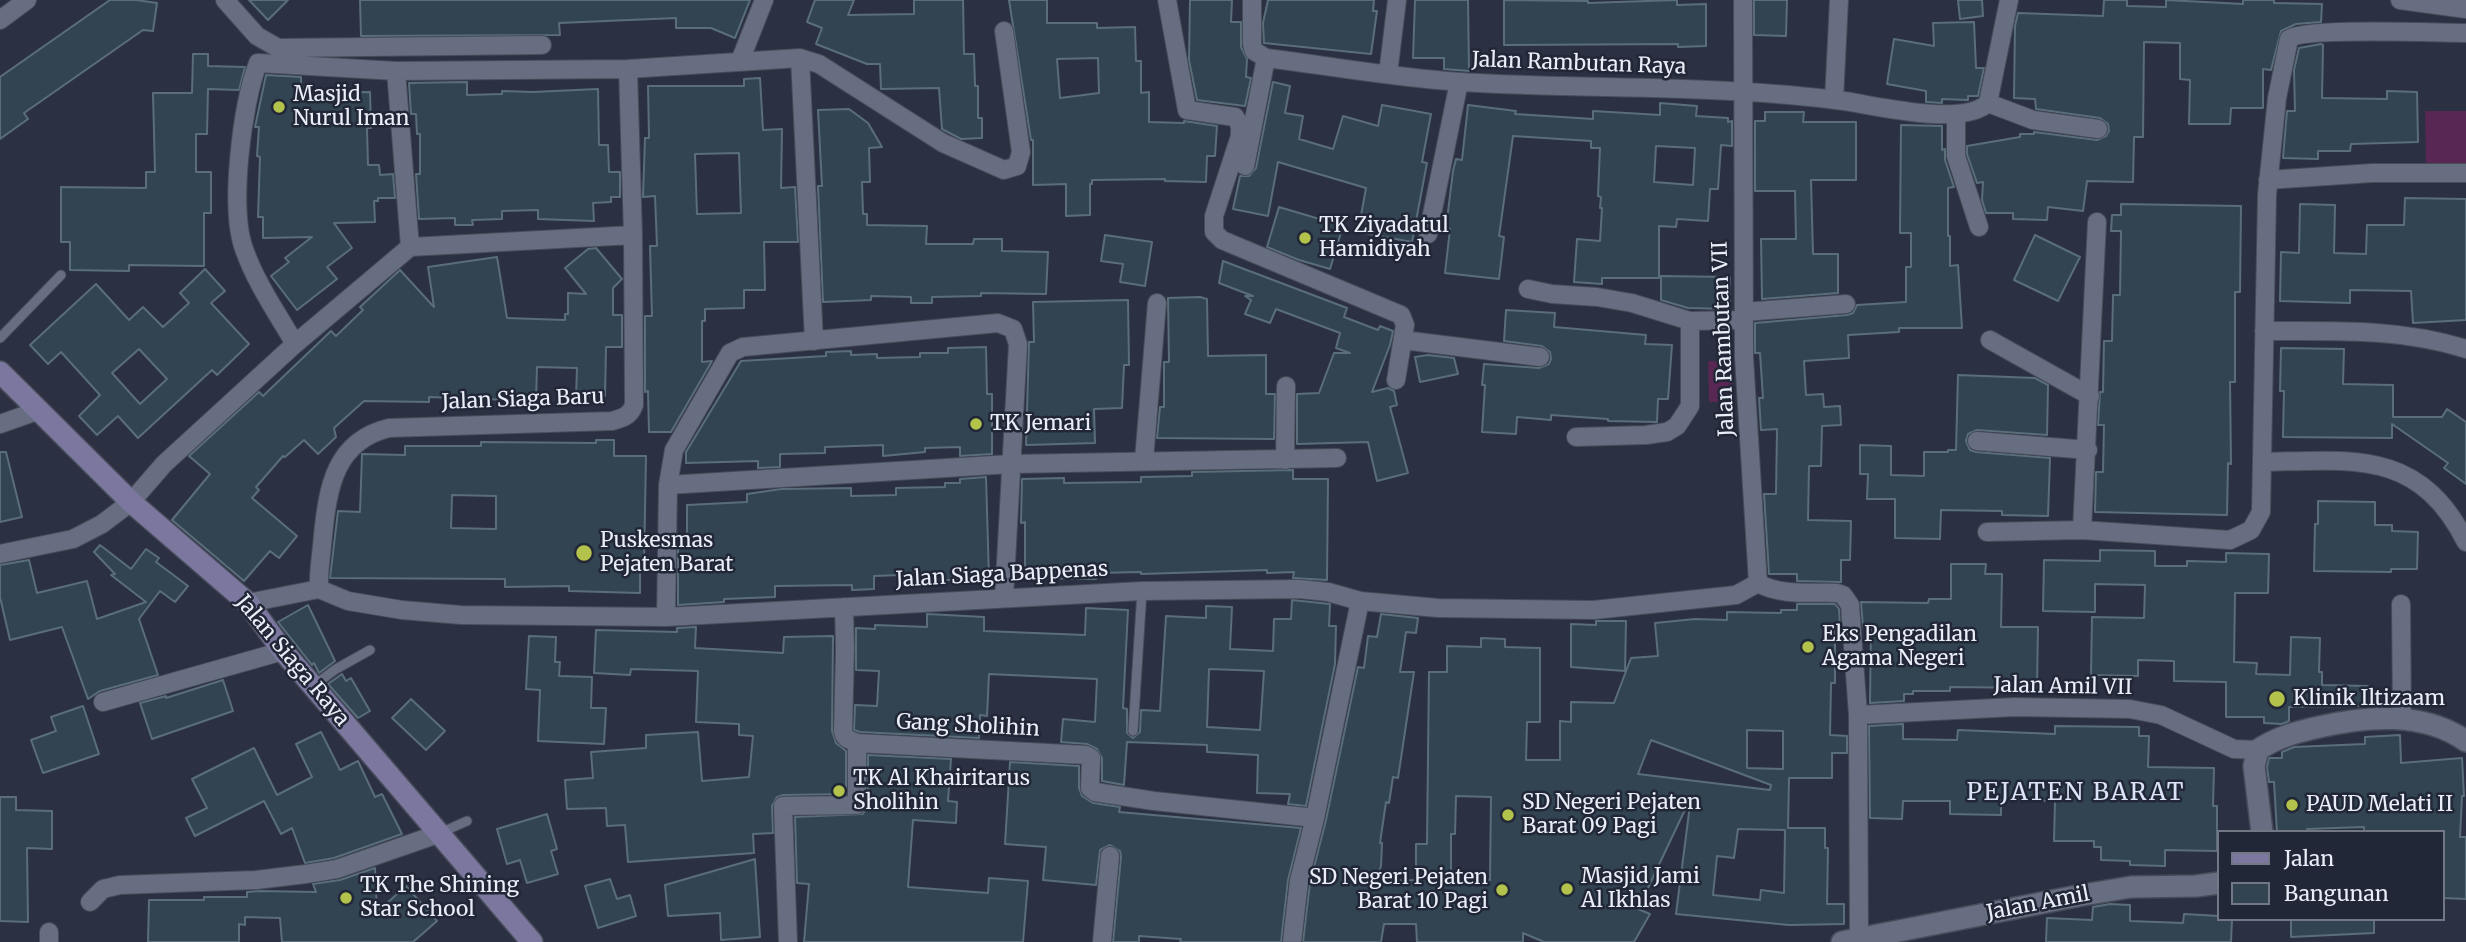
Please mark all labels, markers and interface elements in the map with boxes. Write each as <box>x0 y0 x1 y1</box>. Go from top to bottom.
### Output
street label: Jalan Rambutan Raya <box>1471 48 1687 80</box>
place label: Masjid Nurul Iman <box>293 82 409 132</box>
marker: Masjid Nurul Iman <box>271 99 287 115</box>
place label: TK Ziyadatul Hamidiyah <box>1319 213 1449 263</box>
marker: TK Ziyadatul Hamidiyah <box>1297 230 1313 246</box>
street label: Jalan Rambutan VII <box>1708 241 1740 437</box>
street label: Jalan Siaga Baru <box>441 385 605 415</box>
place label: TK Jemari <box>990 411 1091 437</box>
marker: TK Jemari <box>968 416 984 432</box>
place label: Puskesmas Pejaten Barat <box>600 528 733 578</box>
marker: Puskesmas Pejaten Barat <box>574 543 594 563</box>
street label: Jalan Siaga Bappenas <box>895 557 1109 593</box>
street label: Jalan Siaga Raya <box>230 590 354 732</box>
place label: Eks Pengadilan Agama Negeri <box>1822 622 1977 672</box>
marker: Eks Pengadilan Agama Negeri <box>1800 639 1816 655</box>
street label: Jalan Amil VII <box>1993 673 2133 701</box>
place label: Klinik Iltizaam <box>2293 686 2445 712</box>
marker: Klinik Iltizaam <box>2267 689 2287 709</box>
street label: Gang Sholihin <box>896 710 1040 742</box>
place label: TK Al Khairitarus Sholihin <box>853 766 1030 816</box>
district label: PEJATEN BARAT <box>1968 779 2184 807</box>
marker: TK Al Khairitarus Sholihin <box>831 783 847 799</box>
place label: SD Negeri Pejaten Barat 09 Pagi <box>1522 790 1701 840</box>
place label: PAUD Melati II <box>2306 792 2453 818</box>
marker: PAUD Melati II <box>2284 797 2300 813</box>
marker: SD Negeri Pejaten Barat 09 Pagi <box>1500 807 1516 823</box>
legend <box>2218 830 2445 921</box>
text: Jalan <box>2284 845 2334 872</box>
place label: Masjid Jami Al Ikhlas <box>1581 864 1700 914</box>
place label: SD Negeri Pejaten Barat 10 Pagi <box>1309 865 1488 915</box>
place label: TK The Shining Star School <box>360 873 519 923</box>
text: Bangunan <box>2284 880 2389 907</box>
marker: Masjid Jami Al Ikhlas <box>1559 881 1575 897</box>
marker: SD Negeri Pejaten Barat 10 Pagi <box>1494 882 1510 898</box>
street label: Jalan Amil <box>1984 882 2092 926</box>
marker: TK The Shining Star School <box>338 890 354 906</box>

